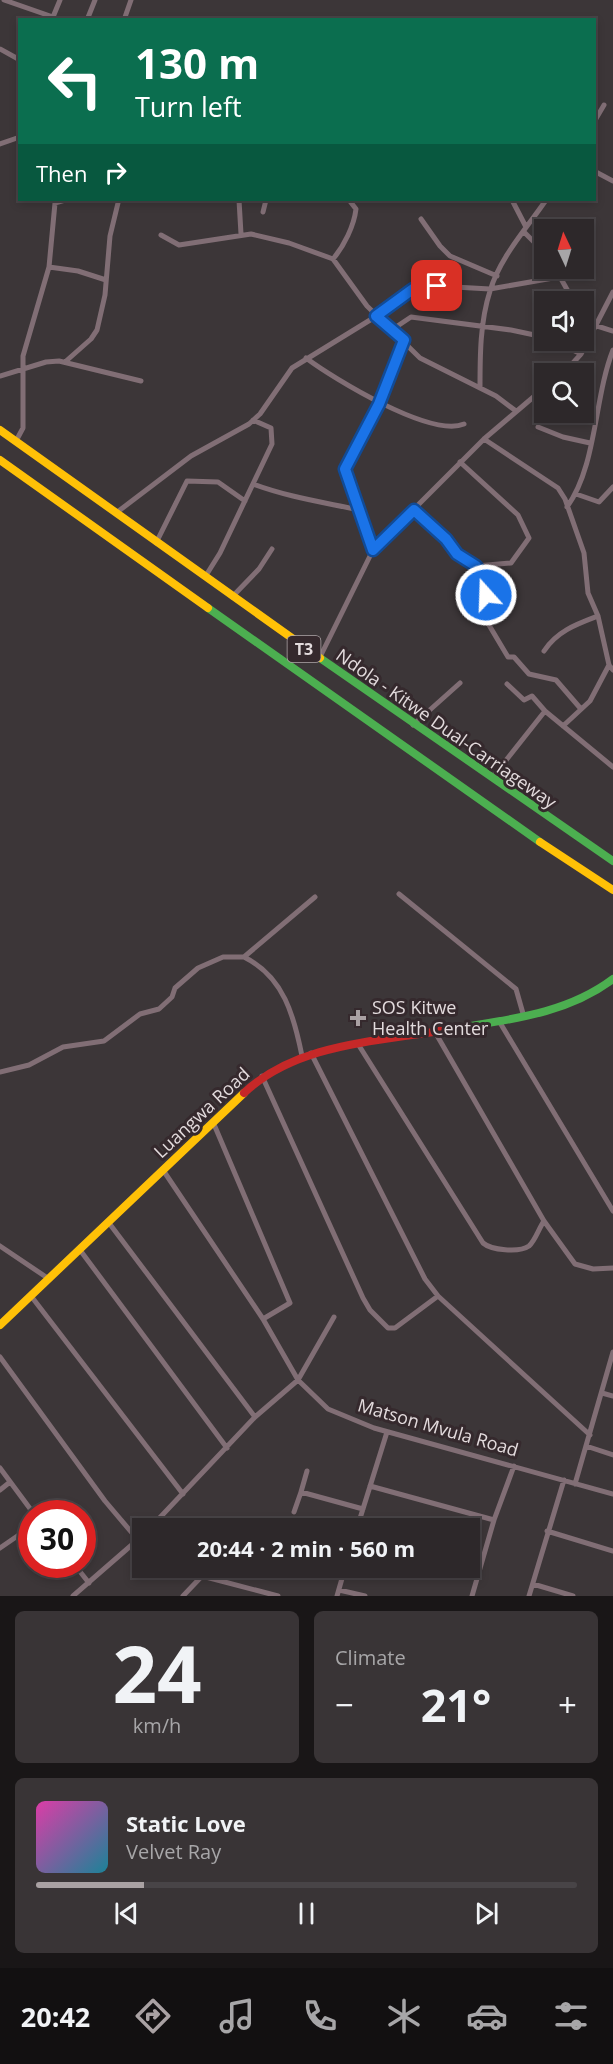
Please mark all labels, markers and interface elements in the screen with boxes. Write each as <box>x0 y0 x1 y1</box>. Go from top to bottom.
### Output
text: 130 m <box>135 34 259 91</box>
icon: left <box>36 42 114 120</box>
text: Turn left <box>135 88 242 125</box>
icon: right <box>99 156 132 189</box>
text: Then <box>36 158 87 188</box>
north arrow <box>534 219 594 279</box>
map controls <box>534 219 594 423</box>
pin <box>411 260 462 311</box>
icon: arrive <box>420 269 453 302</box>
button: sound <box>534 291 594 351</box>
button: search <box>534 363 594 423</box>
position arrow <box>454 563 518 627</box>
road number: T3 <box>288 636 320 662</box>
street label: Ndola - Kitwe Dual-Carriageway <box>332 643 562 814</box>
place label: SOS Kitwe Health Center <box>372 995 489 1040</box>
marker: SOS Kitwe Health Center <box>349 1009 367 1027</box>
street label: Luangwa Road <box>148 1062 254 1163</box>
street label: Matson Mvula Road <box>355 1393 521 1461</box>
speed limit sign: 30 <box>18 1500 96 1578</box>
text: 20:44 · 2 min · 560 m <box>197 1533 415 1563</box>
text: 24 <box>112 1620 202 1726</box>
text: Climate <box>335 1644 406 1671</box>
text: 21° <box>421 1674 491 1735</box>
text: − <box>335 1682 354 1727</box>
text: + <box>558 1682 577 1727</box>
text: km/h <box>133 1712 181 1739</box>
text: Static Love <box>126 1808 246 1838</box>
text: Velvet Ray <box>126 1838 221 1865</box>
icon: previous <box>110 1897 143 1930</box>
icon: pause <box>290 1897 323 1930</box>
icon: next <box>470 1897 503 1930</box>
icon: directions <box>132 1995 174 2037</box>
icon: music <box>216 1995 258 2037</box>
icon: phone <box>299 1995 341 2037</box>
icon: climate <box>383 1995 425 2037</box>
icon: car <box>466 1995 508 2037</box>
icon: filters <box>550 1995 592 2037</box>
text: 20:42 <box>21 1998 90 2035</box>

